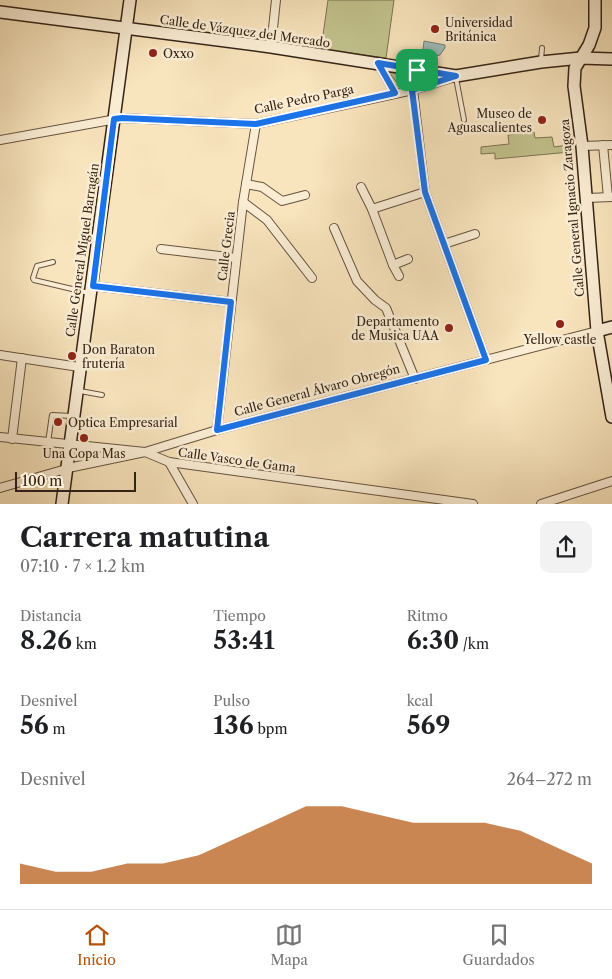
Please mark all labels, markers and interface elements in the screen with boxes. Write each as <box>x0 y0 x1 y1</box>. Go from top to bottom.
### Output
street label: Calle de Vázquez del Mercado <box>159 12 331 50</box>
place label: Universidad Británica <box>445 15 513 44</box>
marker: Universidad Británica <box>429 23 441 35</box>
place label: Oxxo <box>163 46 194 61</box>
marker: Oxxo <box>147 47 159 59</box>
pin <box>396 49 438 91</box>
icon: arrive <box>403 56 431 84</box>
street label: Calle Pedro Parga <box>253 81 356 117</box>
place label: Museo de Aguascalientes <box>447 106 532 135</box>
marker: Museo de Aguascalientes <box>536 114 548 126</box>
street label: Calle General Ignacio Zaragoza <box>557 118 587 297</box>
street label: Calle General Miguel Barragán <box>62 162 102 338</box>
street label: Calle Grecia <box>214 210 238 282</box>
place label: Departamento de Musica UAA <box>351 314 440 343</box>
marker: Yellow castle <box>554 318 566 330</box>
marker: Departamento de Musica UAA <box>443 322 455 334</box>
place label: Yellow castle <box>522 332 597 347</box>
place label: Don Baraton frutería <box>82 342 155 371</box>
marker: Don Baraton frutería <box>66 350 78 362</box>
street label: Calle General Álvaro Obregón <box>232 360 402 419</box>
place label: Optica Empresarial <box>68 415 178 430</box>
marker: Optica Empresarial <box>52 416 64 428</box>
marker: Una Copa Mas <box>78 432 90 444</box>
street label: Calle Vasco de Gama <box>177 444 298 476</box>
place label: Una Copa Mas <box>43 446 125 461</box>
scale bar <box>15 469 136 492</box>
text: 100 m <box>22 472 62 490</box>
text: Carrera matutina <box>20 520 269 554</box>
button: share <box>540 521 592 573</box>
text: 07:10 · 7 × 1.2 km <box>20 556 145 576</box>
text: Distancia <box>20 607 82 625</box>
text: Tiempo <box>213 607 266 625</box>
text: Ritmo <box>407 607 448 625</box>
text: 8.26 <box>20 625 72 656</box>
text: 53:41 <box>213 625 275 656</box>
text: 6:30 <box>407 625 459 656</box>
text: km <box>72 635 97 653</box>
text: /km <box>459 635 489 653</box>
text: Desnivel <box>20 692 77 710</box>
text: Pulso <box>213 692 250 710</box>
text: kcal <box>407 692 433 710</box>
text: 56 <box>20 710 49 741</box>
text: 136 <box>213 710 254 741</box>
text: 569 <box>407 710 450 741</box>
text: m <box>49 720 66 738</box>
text: bpm <box>254 720 288 738</box>
text: Desnivel <box>20 769 86 789</box>
text: 264–272 m <box>507 769 592 789</box>
tab: Inicio <box>77 921 116 969</box>
tab: Mapa <box>270 921 308 969</box>
tab: Guardados <box>463 921 535 969</box>

